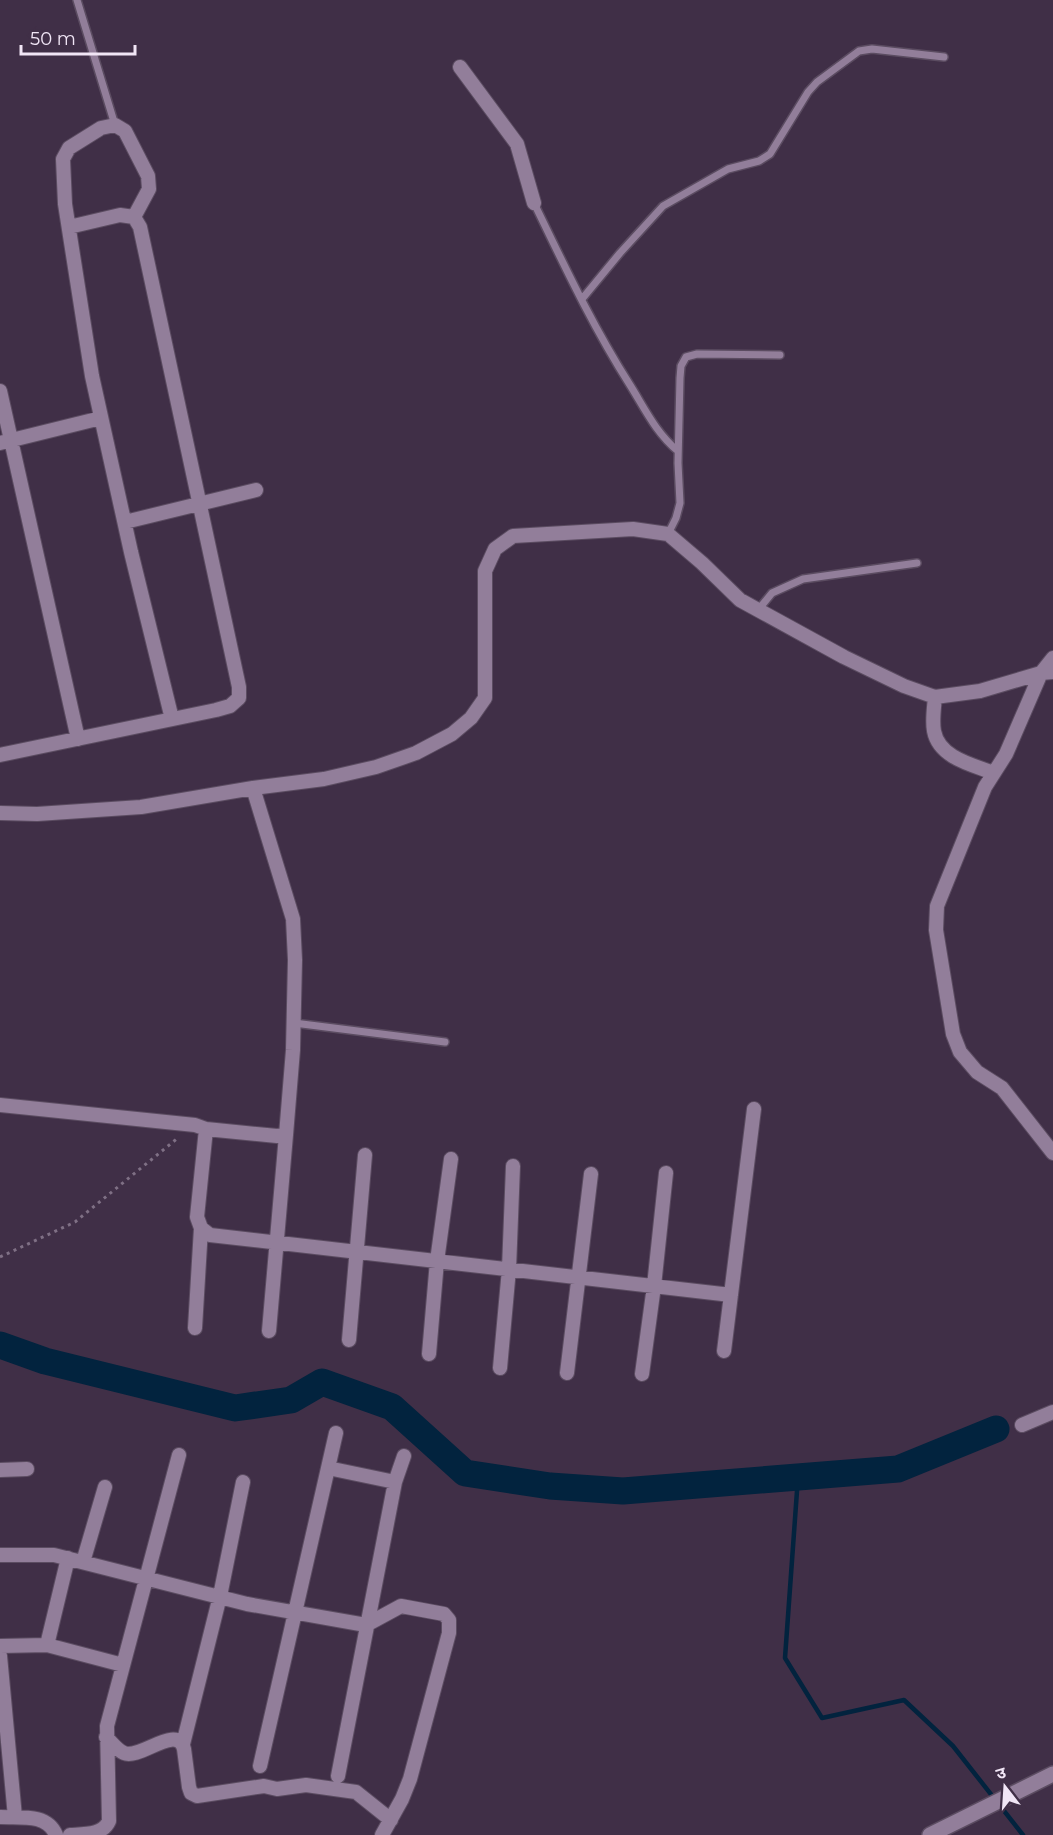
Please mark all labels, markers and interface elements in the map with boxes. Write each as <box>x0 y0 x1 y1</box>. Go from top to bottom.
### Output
scale bar <box>21 18 135 56</box>
text: 50 m <box>30 28 76 50</box>
north arrow <box>975 1757 1035 1817</box>
text: उ <box>994 1762 1009 1784</box>

